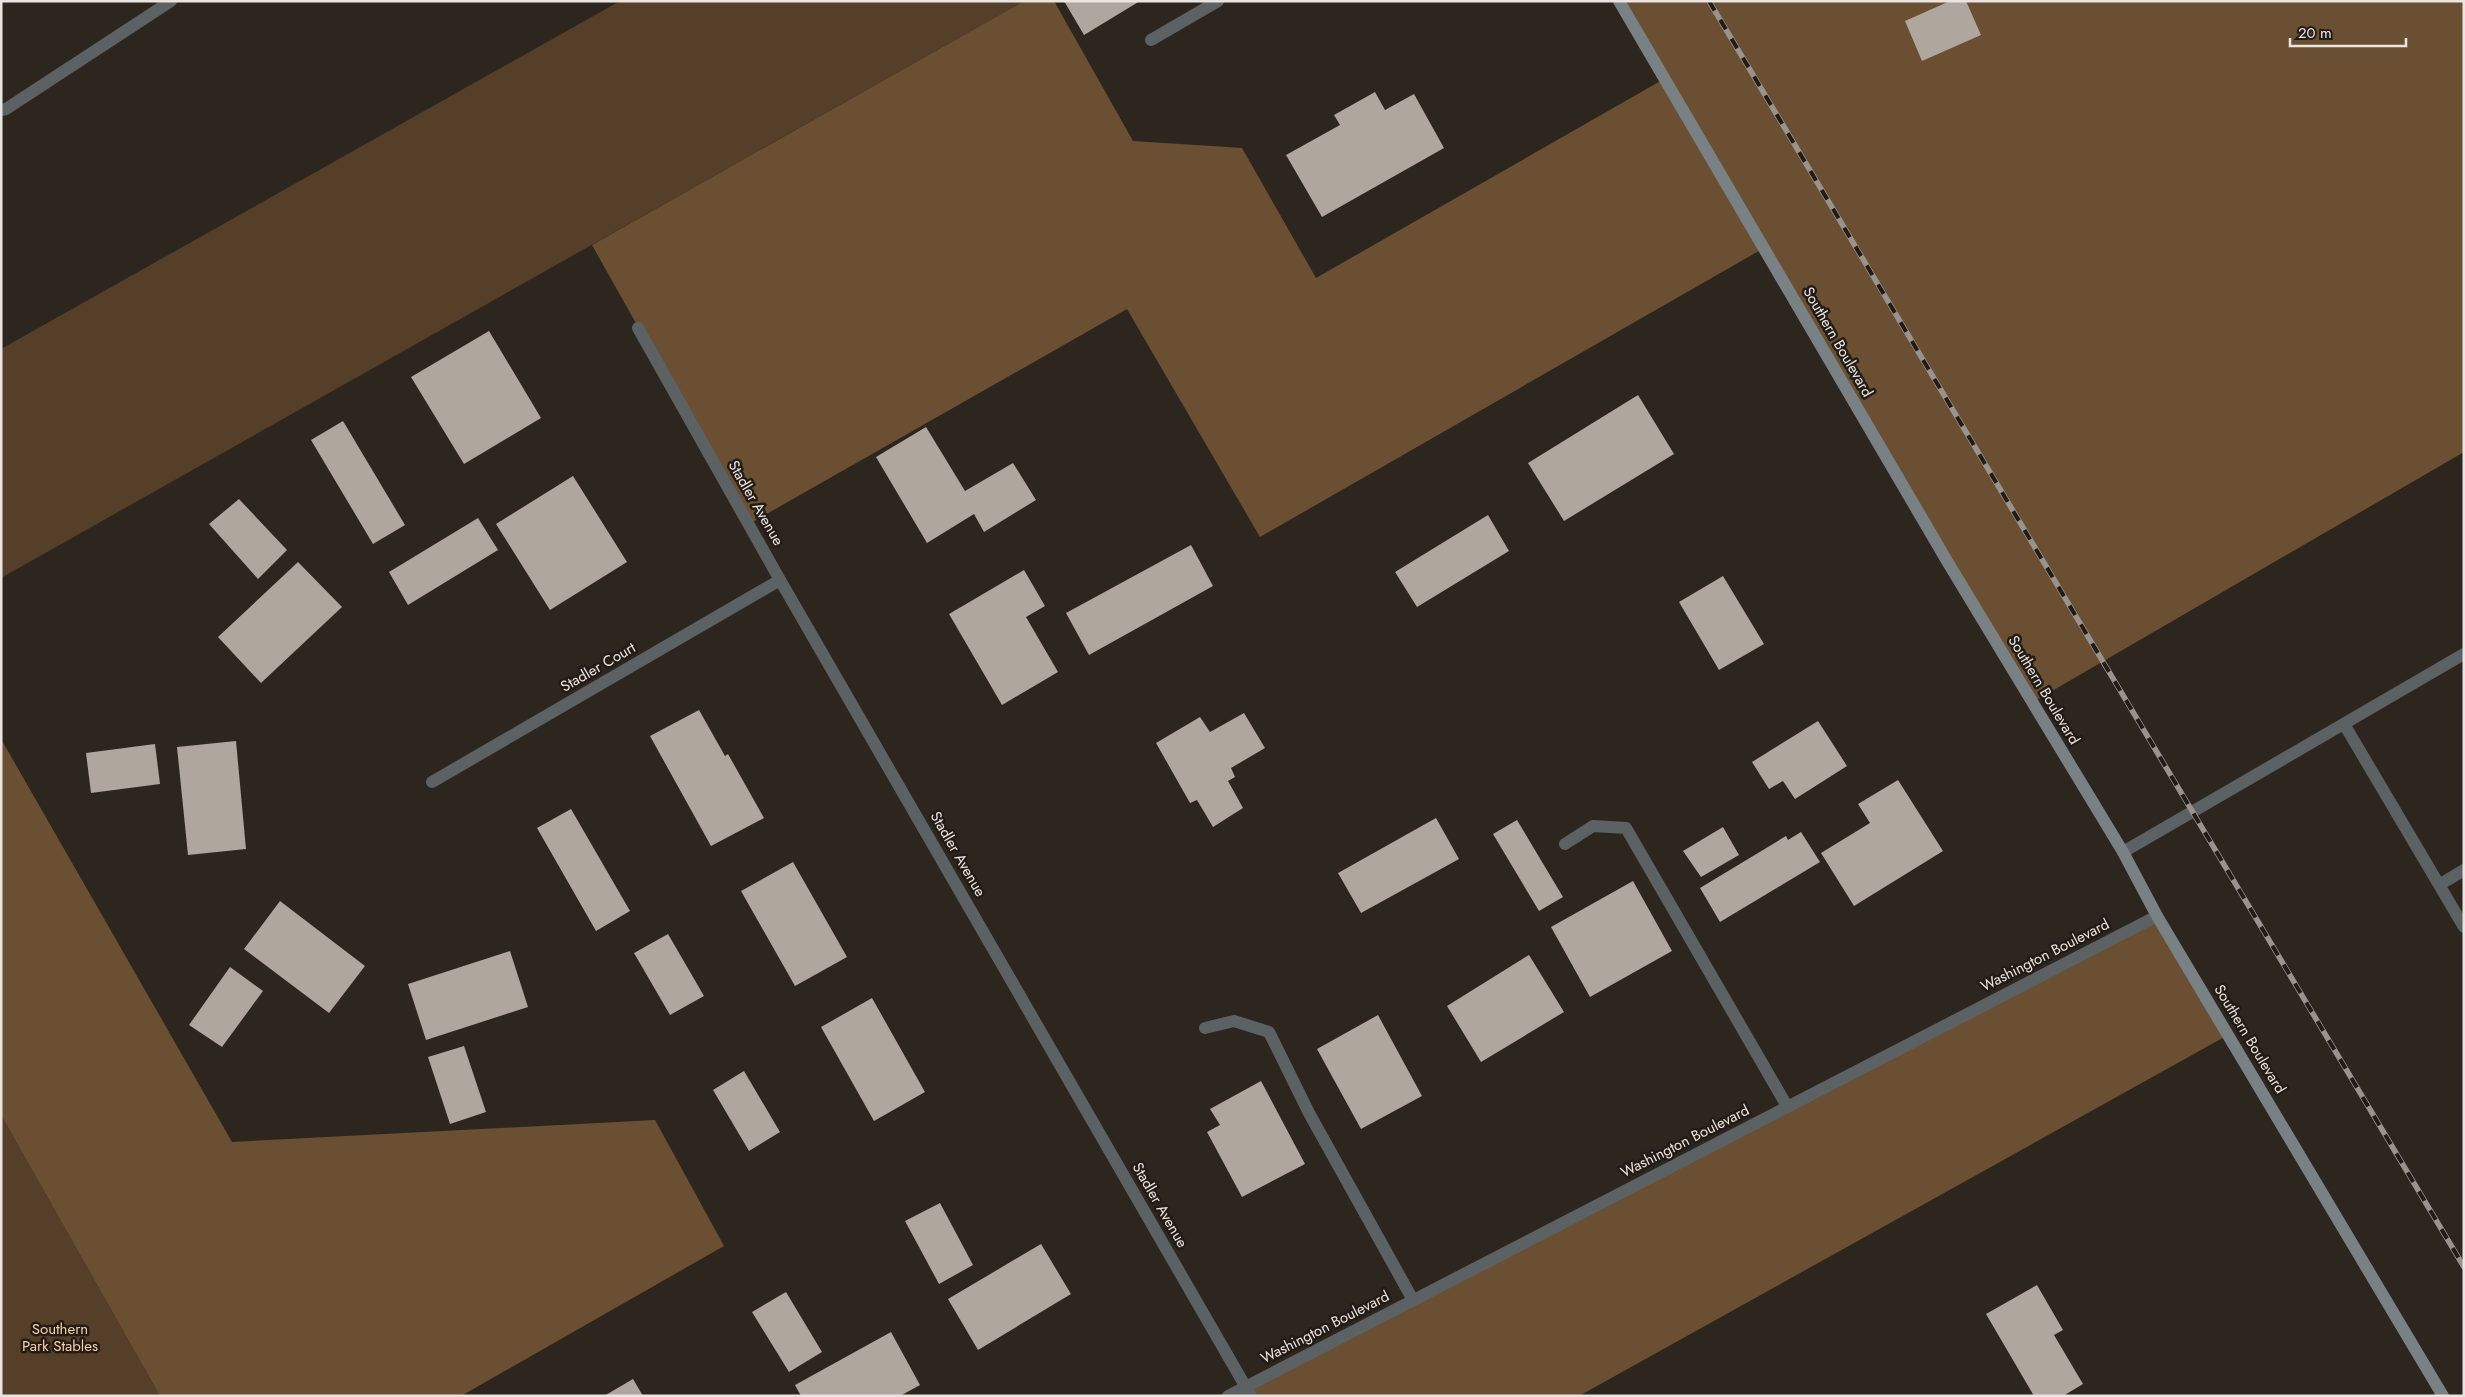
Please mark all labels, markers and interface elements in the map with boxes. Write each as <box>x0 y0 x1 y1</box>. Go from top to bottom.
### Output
scale bar <box>2290 15 2406 47</box>
text: 20 m <box>2298 22 2332 44</box>
street label: Southern Boulevard <box>1797 283 1879 401</box>
street label: Stadler Avenue <box>723 456 789 550</box>
street label: Southern Boulevard <box>2003 631 2085 749</box>
street label: Stadler Court <box>556 636 640 697</box>
street label: Stadler Avenue <box>925 807 991 901</box>
street label: Washington Boulevard <box>1977 913 2113 997</box>
street label: Southern Boulevard <box>2209 980 2291 1098</box>
street label: Washington Boulevard <box>1617 1099 1753 1183</box>
street label: Stadler Avenue <box>1127 1158 1193 1252</box>
street label: Washington Boulevard <box>1257 1285 1393 1369</box>
park label: Southern Park Stables <box>22 1318 98 1357</box>

